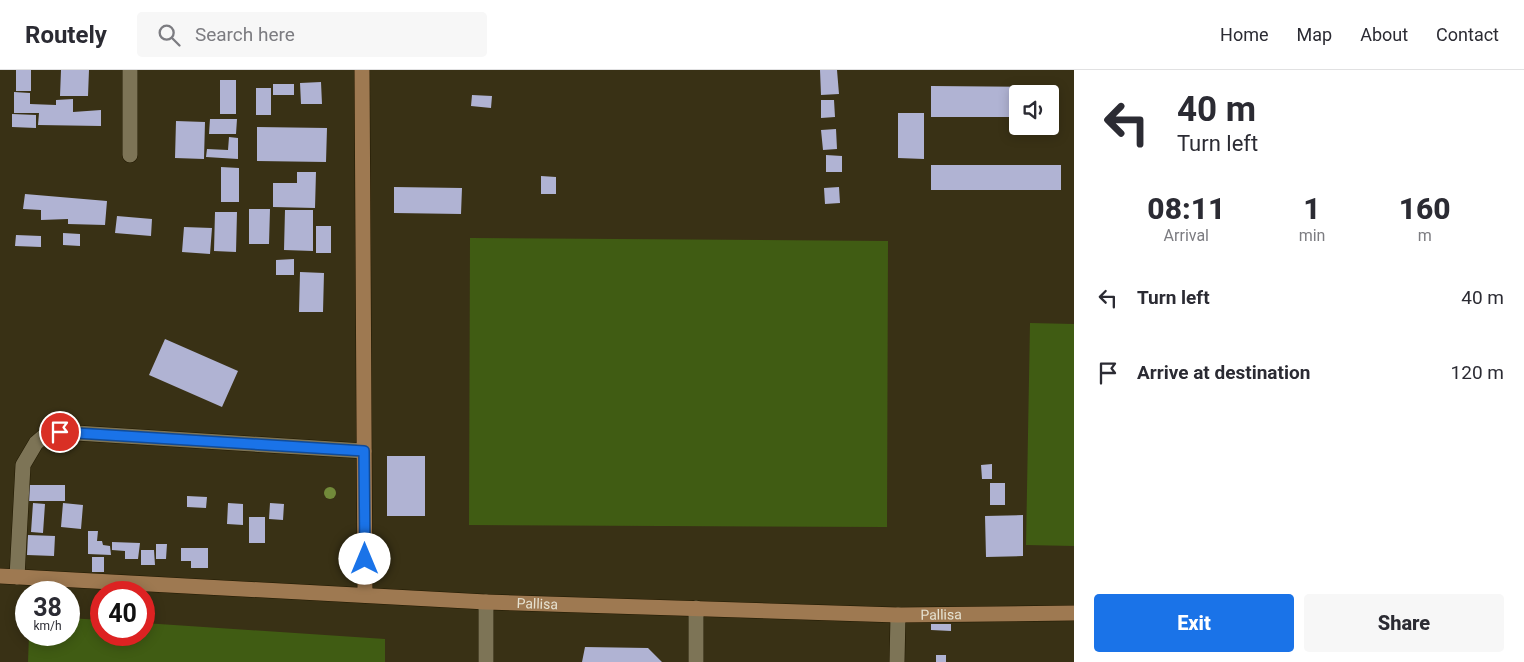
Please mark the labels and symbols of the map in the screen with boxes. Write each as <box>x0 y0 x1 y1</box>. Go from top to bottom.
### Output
pin <box>39 411 81 453</box>
position arrow <box>338 532 390 584</box>
speed limit sign: 40 <box>90 581 155 646</box>
street label: Pallisa <box>516 595 558 612</box>
street label: Pallisa <box>920 606 962 623</box>

